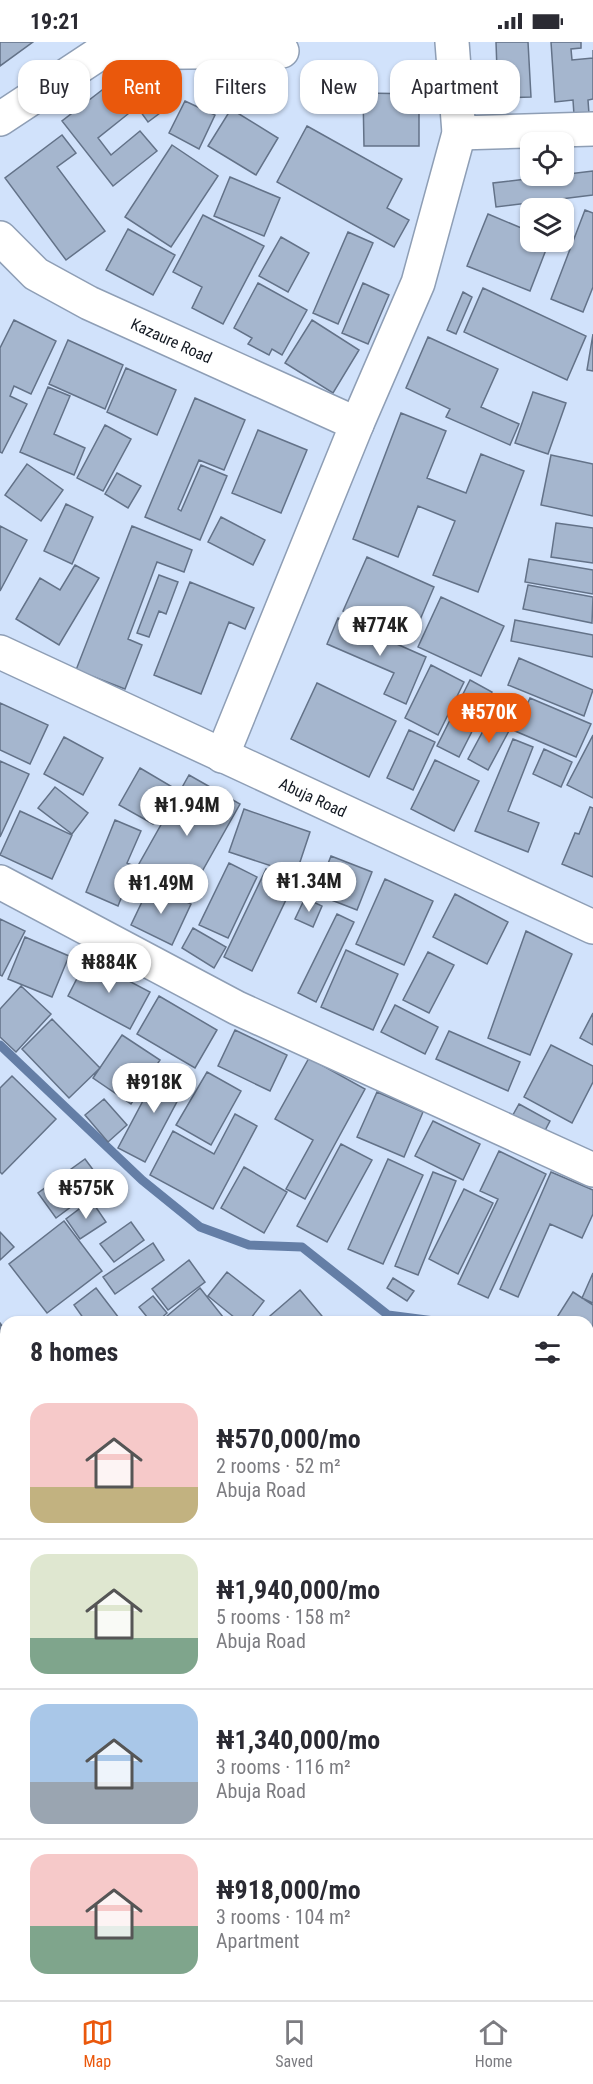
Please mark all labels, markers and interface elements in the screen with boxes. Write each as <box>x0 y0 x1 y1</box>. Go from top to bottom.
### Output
text: 19:21 <box>30 9 81 34</box>
chip: Buy <box>18 60 90 114</box>
chip: Rent <box>102 60 182 114</box>
chip: Filters <box>194 60 288 114</box>
chip: New <box>300 60 378 114</box>
chip: Apartment <box>390 60 520 114</box>
map controls <box>520 132 574 252</box>
button: locate <box>520 132 574 186</box>
button: layers <box>520 198 574 252</box>
street label: Kazaure Road <box>128 314 215 367</box>
pin: ₦774K <box>338 606 422 657</box>
text: ₦774K <box>352 613 408 637</box>
pin: ₦570K <box>447 693 531 744</box>
text: ₦570K <box>461 700 517 724</box>
street label: Abuja Road <box>276 774 349 821</box>
pin: ₦1.94M <box>138 786 236 837</box>
text: ₦1.94M <box>154 793 220 817</box>
pin: ₦1.34M <box>260 862 358 913</box>
pin: ₦1.49M <box>112 864 210 915</box>
text: ₦1.34M <box>276 869 342 893</box>
text: ₦1.49M <box>128 871 194 895</box>
pin: ₦884K <box>67 943 151 994</box>
text: ₦884K <box>81 950 137 974</box>
pin: ₦918K <box>112 1063 196 1114</box>
text: ₦918K <box>126 1070 182 1094</box>
pin: ₦575K <box>44 1169 128 1220</box>
text: ₦575K <box>58 1176 114 1200</box>
icon: filters <box>531 1336 564 1369</box>
text: 8 homes <box>30 1337 118 1367</box>
text: ₦570,000/mo <box>216 1424 361 1454</box>
icon: home <box>78 1427 150 1499</box>
text: 2 rooms · 52 m² <box>216 1454 341 1478</box>
text: Abuja Road <box>216 1478 306 1502</box>
text: ₦1,940,000/mo <box>216 1575 380 1605</box>
icon: home <box>78 1578 150 1650</box>
text: 5 rooms · 158 m² <box>216 1605 351 1629</box>
text: Abuja Road <box>216 1629 306 1653</box>
text: ₦1,340,000/mo <box>216 1725 380 1755</box>
icon: home <box>78 1728 150 1800</box>
text: 3 rooms · 116 m² <box>216 1755 351 1779</box>
text: Abuja Road <box>216 1779 306 1803</box>
text: ₦918,000/mo <box>216 1875 361 1905</box>
icon: home <box>78 1878 150 1950</box>
text: 3 rooms · 104 m² <box>216 1905 351 1929</box>
text: Apartment <box>216 1929 300 1953</box>
tab: Map <box>81 2016 114 2071</box>
tab: Saved <box>275 2016 313 2071</box>
tab: Home <box>475 2016 512 2071</box>

